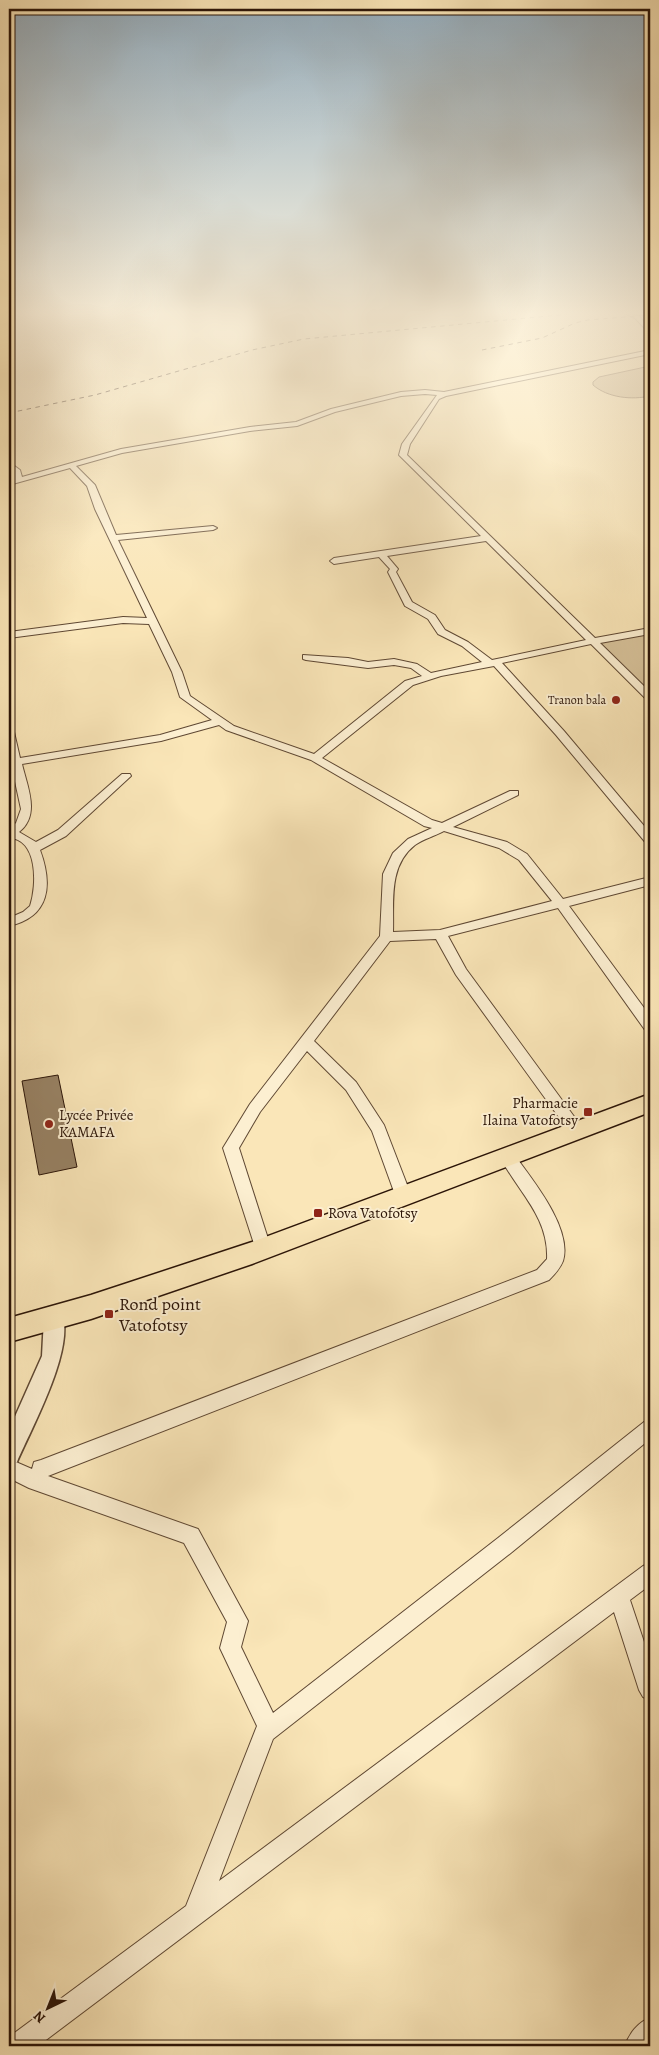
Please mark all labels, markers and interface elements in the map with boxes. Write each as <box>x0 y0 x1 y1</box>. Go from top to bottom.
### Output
place label: Tranon bala <box>548 692 606 708</box>
marker: Tranon bala <box>610 694 622 706</box>
place label: Pharmacie Ilaina Vatofotsy <box>482 1093 578 1130</box>
place label: Lycée Privée KAMAFA <box>59 1105 134 1142</box>
marker: Pharmacie Ilaina Vatofotsy <box>582 1106 594 1118</box>
marker: Lycée Privée KAMAFA <box>43 1118 55 1130</box>
place label: Rova Vatofotsy <box>328 1203 418 1223</box>
marker: Rova Vatofotsy <box>312 1207 324 1219</box>
place label: Rond point Vatofotsy <box>118 1292 201 1337</box>
marker: Rond point Vatofotsy <box>103 1308 115 1320</box>
north arrow <box>22 1982 72 2032</box>
text: N <box>29 2007 50 2028</box>

